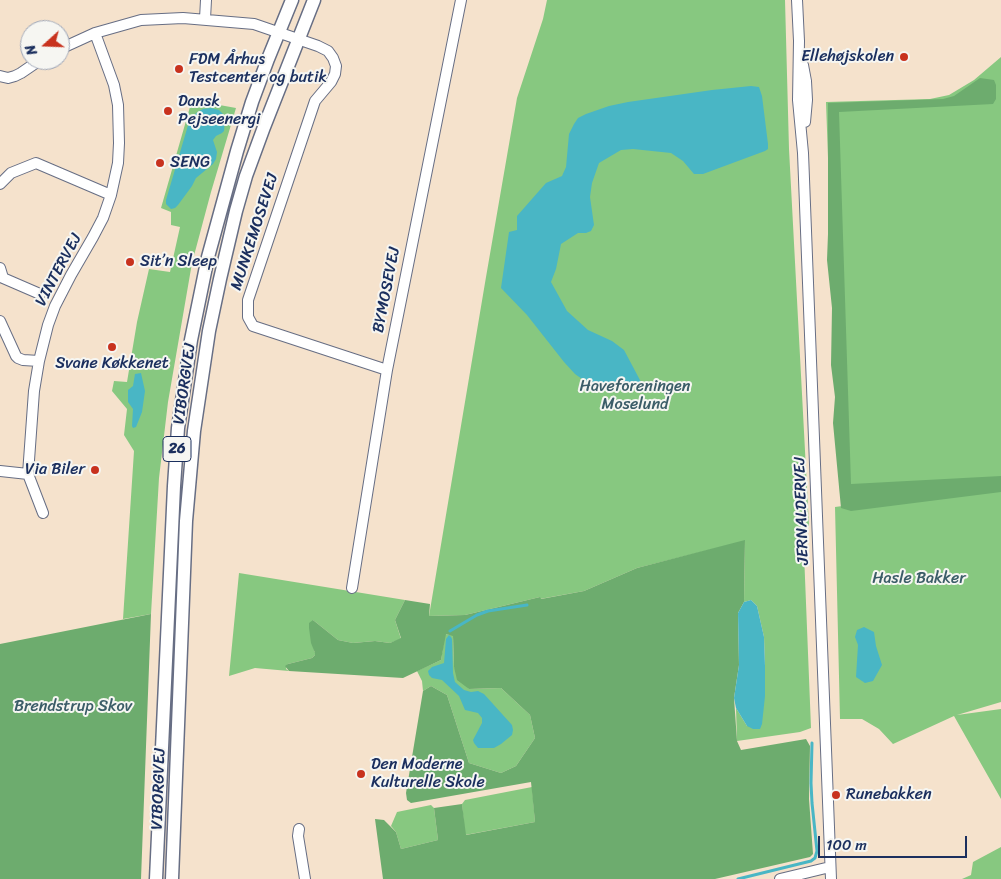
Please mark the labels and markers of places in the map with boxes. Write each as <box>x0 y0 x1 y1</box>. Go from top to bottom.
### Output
place label: Ellehøjskolen <box>801 47 894 67</box>
place label: FDM Århus Testcenter og butik <box>189 50 327 88</box>
marker: Ellehøjskolen <box>898 51 910 63</box>
marker: FDM Århus Testcenter og butik <box>173 63 185 75</box>
place label: Dansk Pejseenergi <box>178 92 260 130</box>
marker: Dansk Pejseenergi <box>162 105 174 117</box>
place label: SENG <box>170 153 210 173</box>
marker: SENG <box>154 157 166 169</box>
place label: Sit’n Sleep <box>140 252 217 272</box>
marker: Sit’n Sleep <box>124 256 136 268</box>
marker: Svane Køkkenet <box>106 341 118 353</box>
place label: Svane Køkkenet <box>55 354 169 374</box>
place label: Via Biler <box>25 460 85 480</box>
marker: Via Biler <box>89 464 101 476</box>
place label: Den Moderne Kulturelle Skole <box>371 755 485 793</box>
marker: Den Moderne Kulturelle Skole <box>355 768 367 780</box>
place label: Runebakken <box>846 785 932 805</box>
marker: Runebakken <box>830 789 842 801</box>

